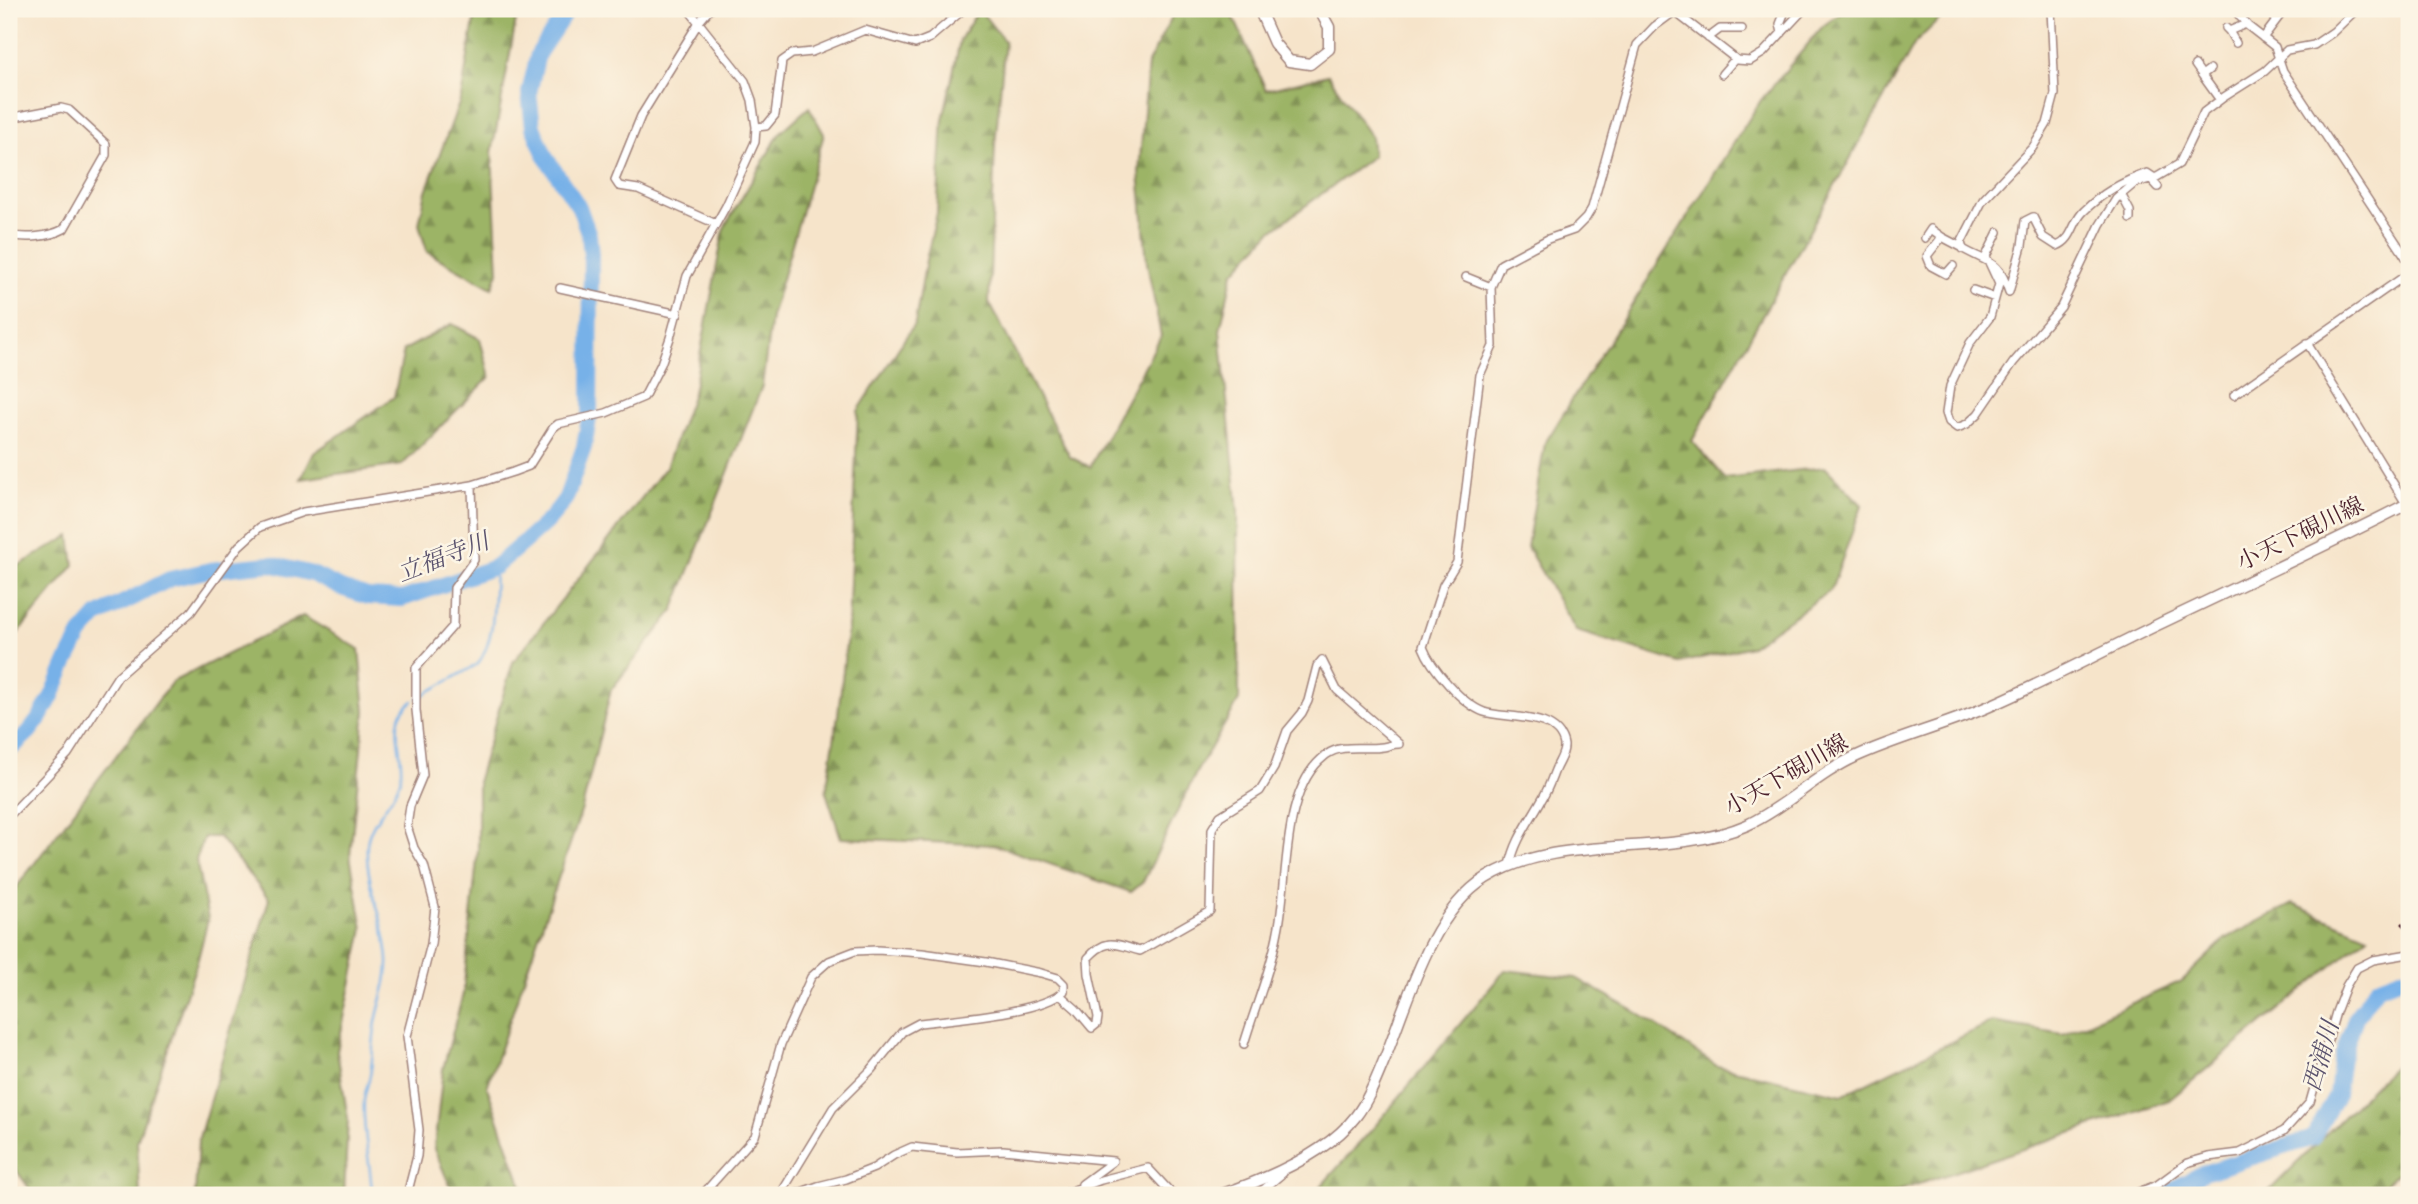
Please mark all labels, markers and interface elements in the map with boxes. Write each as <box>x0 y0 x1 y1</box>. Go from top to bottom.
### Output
street label: 小天下硯川線 <box>2232 490 2369 577</box>
water label: 立福寺川 <box>393 525 496 589</box>
street label: 小天下硯川線 <box>1719 727 1853 821</box>
water label: 西浦川 <box>2297 1014 2347 1095</box>

